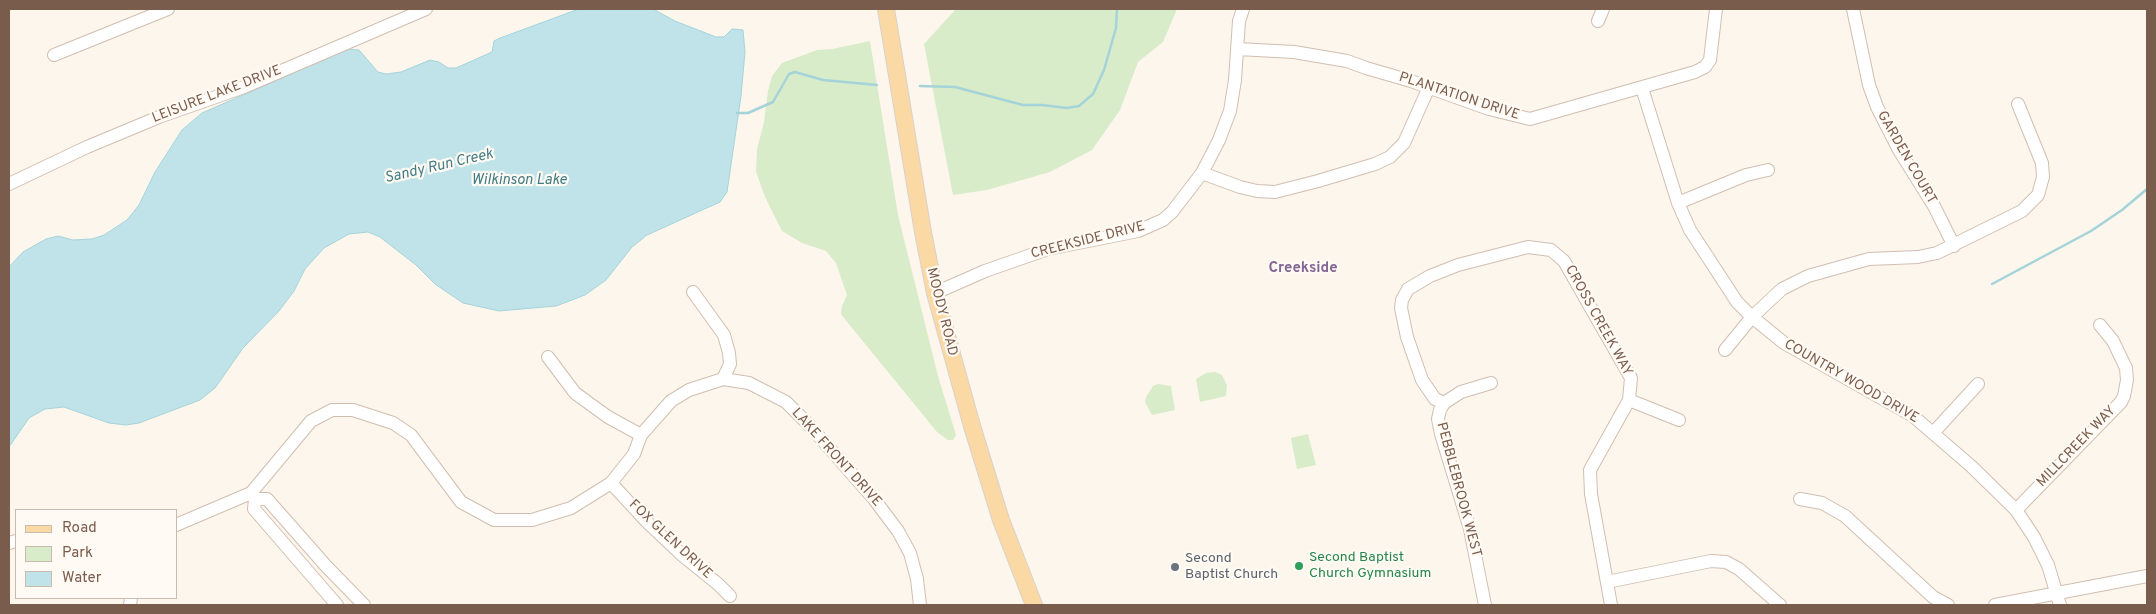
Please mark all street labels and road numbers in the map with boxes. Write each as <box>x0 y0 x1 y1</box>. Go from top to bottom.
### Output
street label: LEISURE LAKE DRIVE <box>150 63 284 127</box>
street label: PLANTATION DRIVE <box>1397 70 1521 124</box>
street label: GARDEN COURT <box>1873 108 1939 208</box>
street label: CREEKSIDE DRIVE <box>1029 219 1147 263</box>
street label: CROSS CREEK WAY <box>1561 263 1635 379</box>
street label: MOODY ROAD <box>922 266 960 358</box>
street label: COUNTRY WOOD DRIVE <box>1781 336 1921 428</box>
street label: MILLCREEK WAY <box>2034 403 2120 491</box>
street label: LAKE FRONT DRIVE <box>787 405 885 511</box>
street label: PEBBLEBROOK WEST <box>1432 421 1484 559</box>
street label: FOX GLEN DRIVE <box>625 497 715 583</box>

